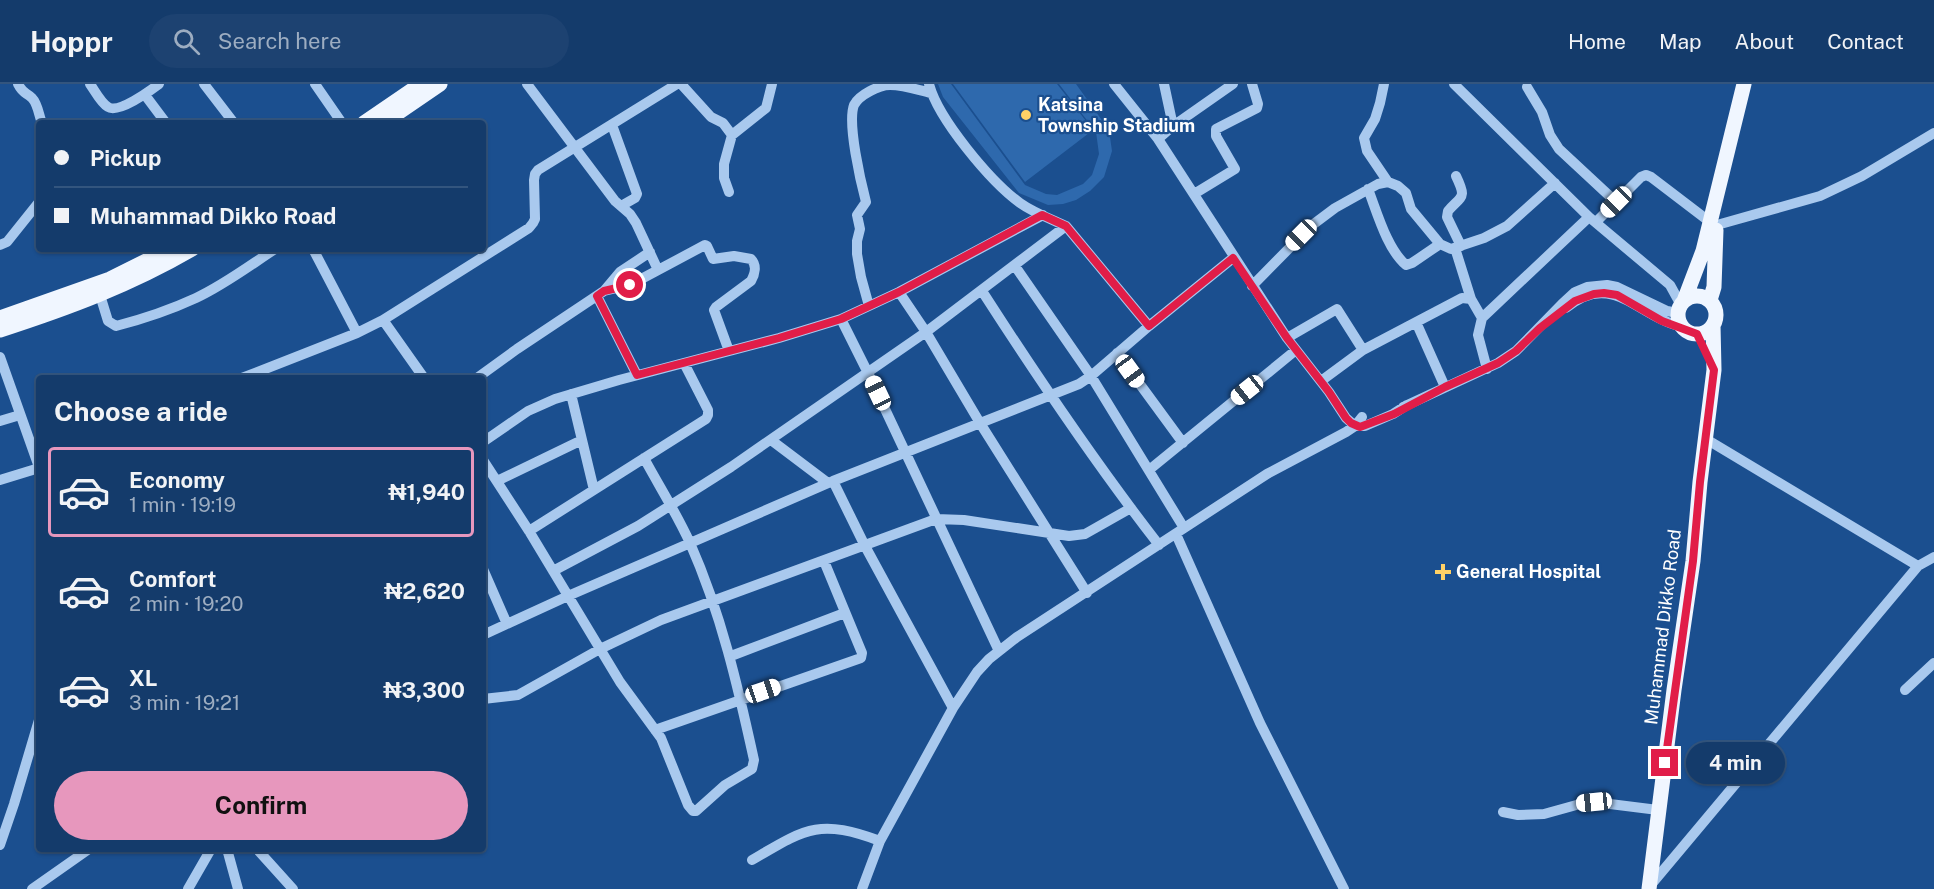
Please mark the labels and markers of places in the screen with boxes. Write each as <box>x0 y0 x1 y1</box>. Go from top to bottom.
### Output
place label: Katsina Township Stadium <box>1038 94 1195 136</box>
marker: Katsina Township Stadium <box>1019 108 1033 122</box>
place label: General Hospital <box>1456 561 1601 582</box>
marker: General Hospital <box>1434 563 1452 581</box>

